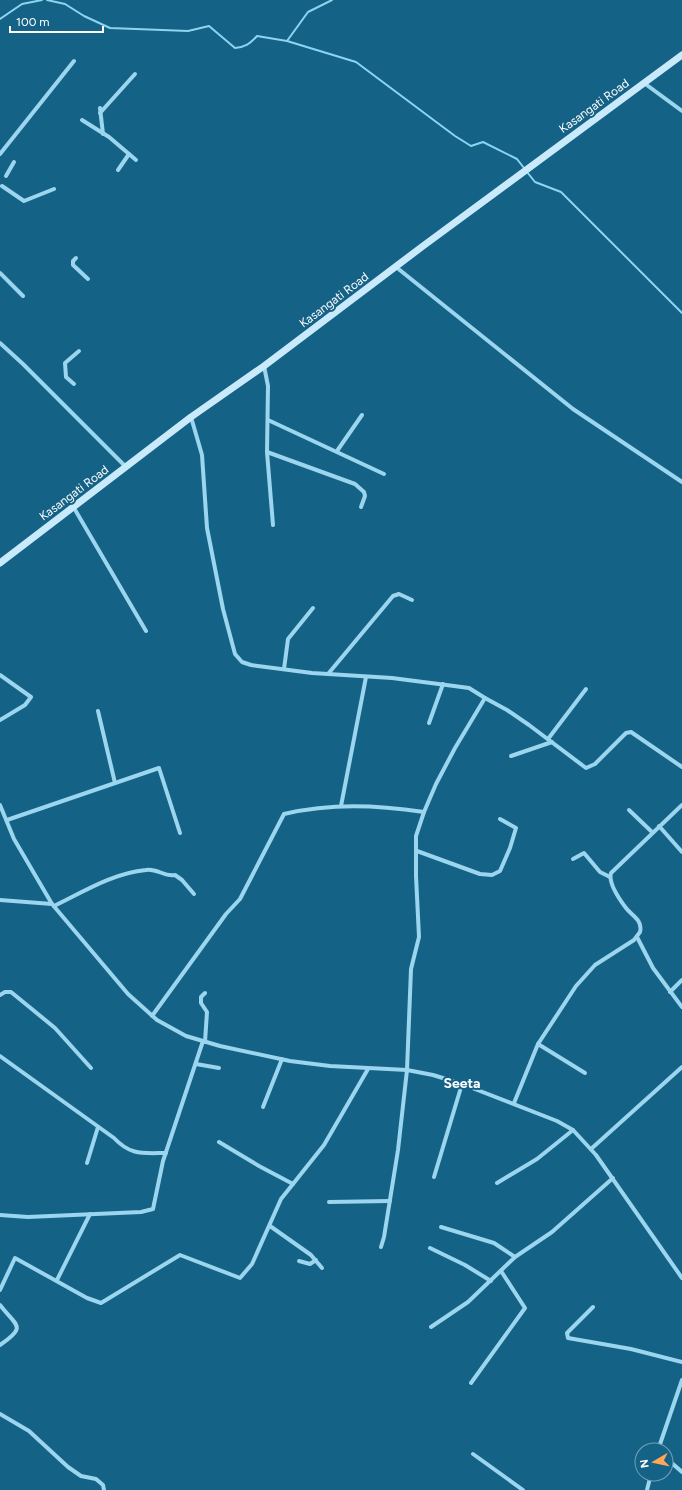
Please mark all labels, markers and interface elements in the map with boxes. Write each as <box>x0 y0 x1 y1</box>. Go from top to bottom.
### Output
scale bar <box>10 8 103 34</box>
text: 100 m <box>16 15 50 29</box>
street label: Kasangati Road <box>556 76 632 136</box>
street label: Kasangati Road <box>297 269 371 331</box>
street label: Kasangati Road <box>37 462 111 524</box>
district label: Seeta <box>444 1075 480 1092</box>
north arrow <box>634 1442 674 1482</box>
text: N <box>638 1458 652 1469</box>

